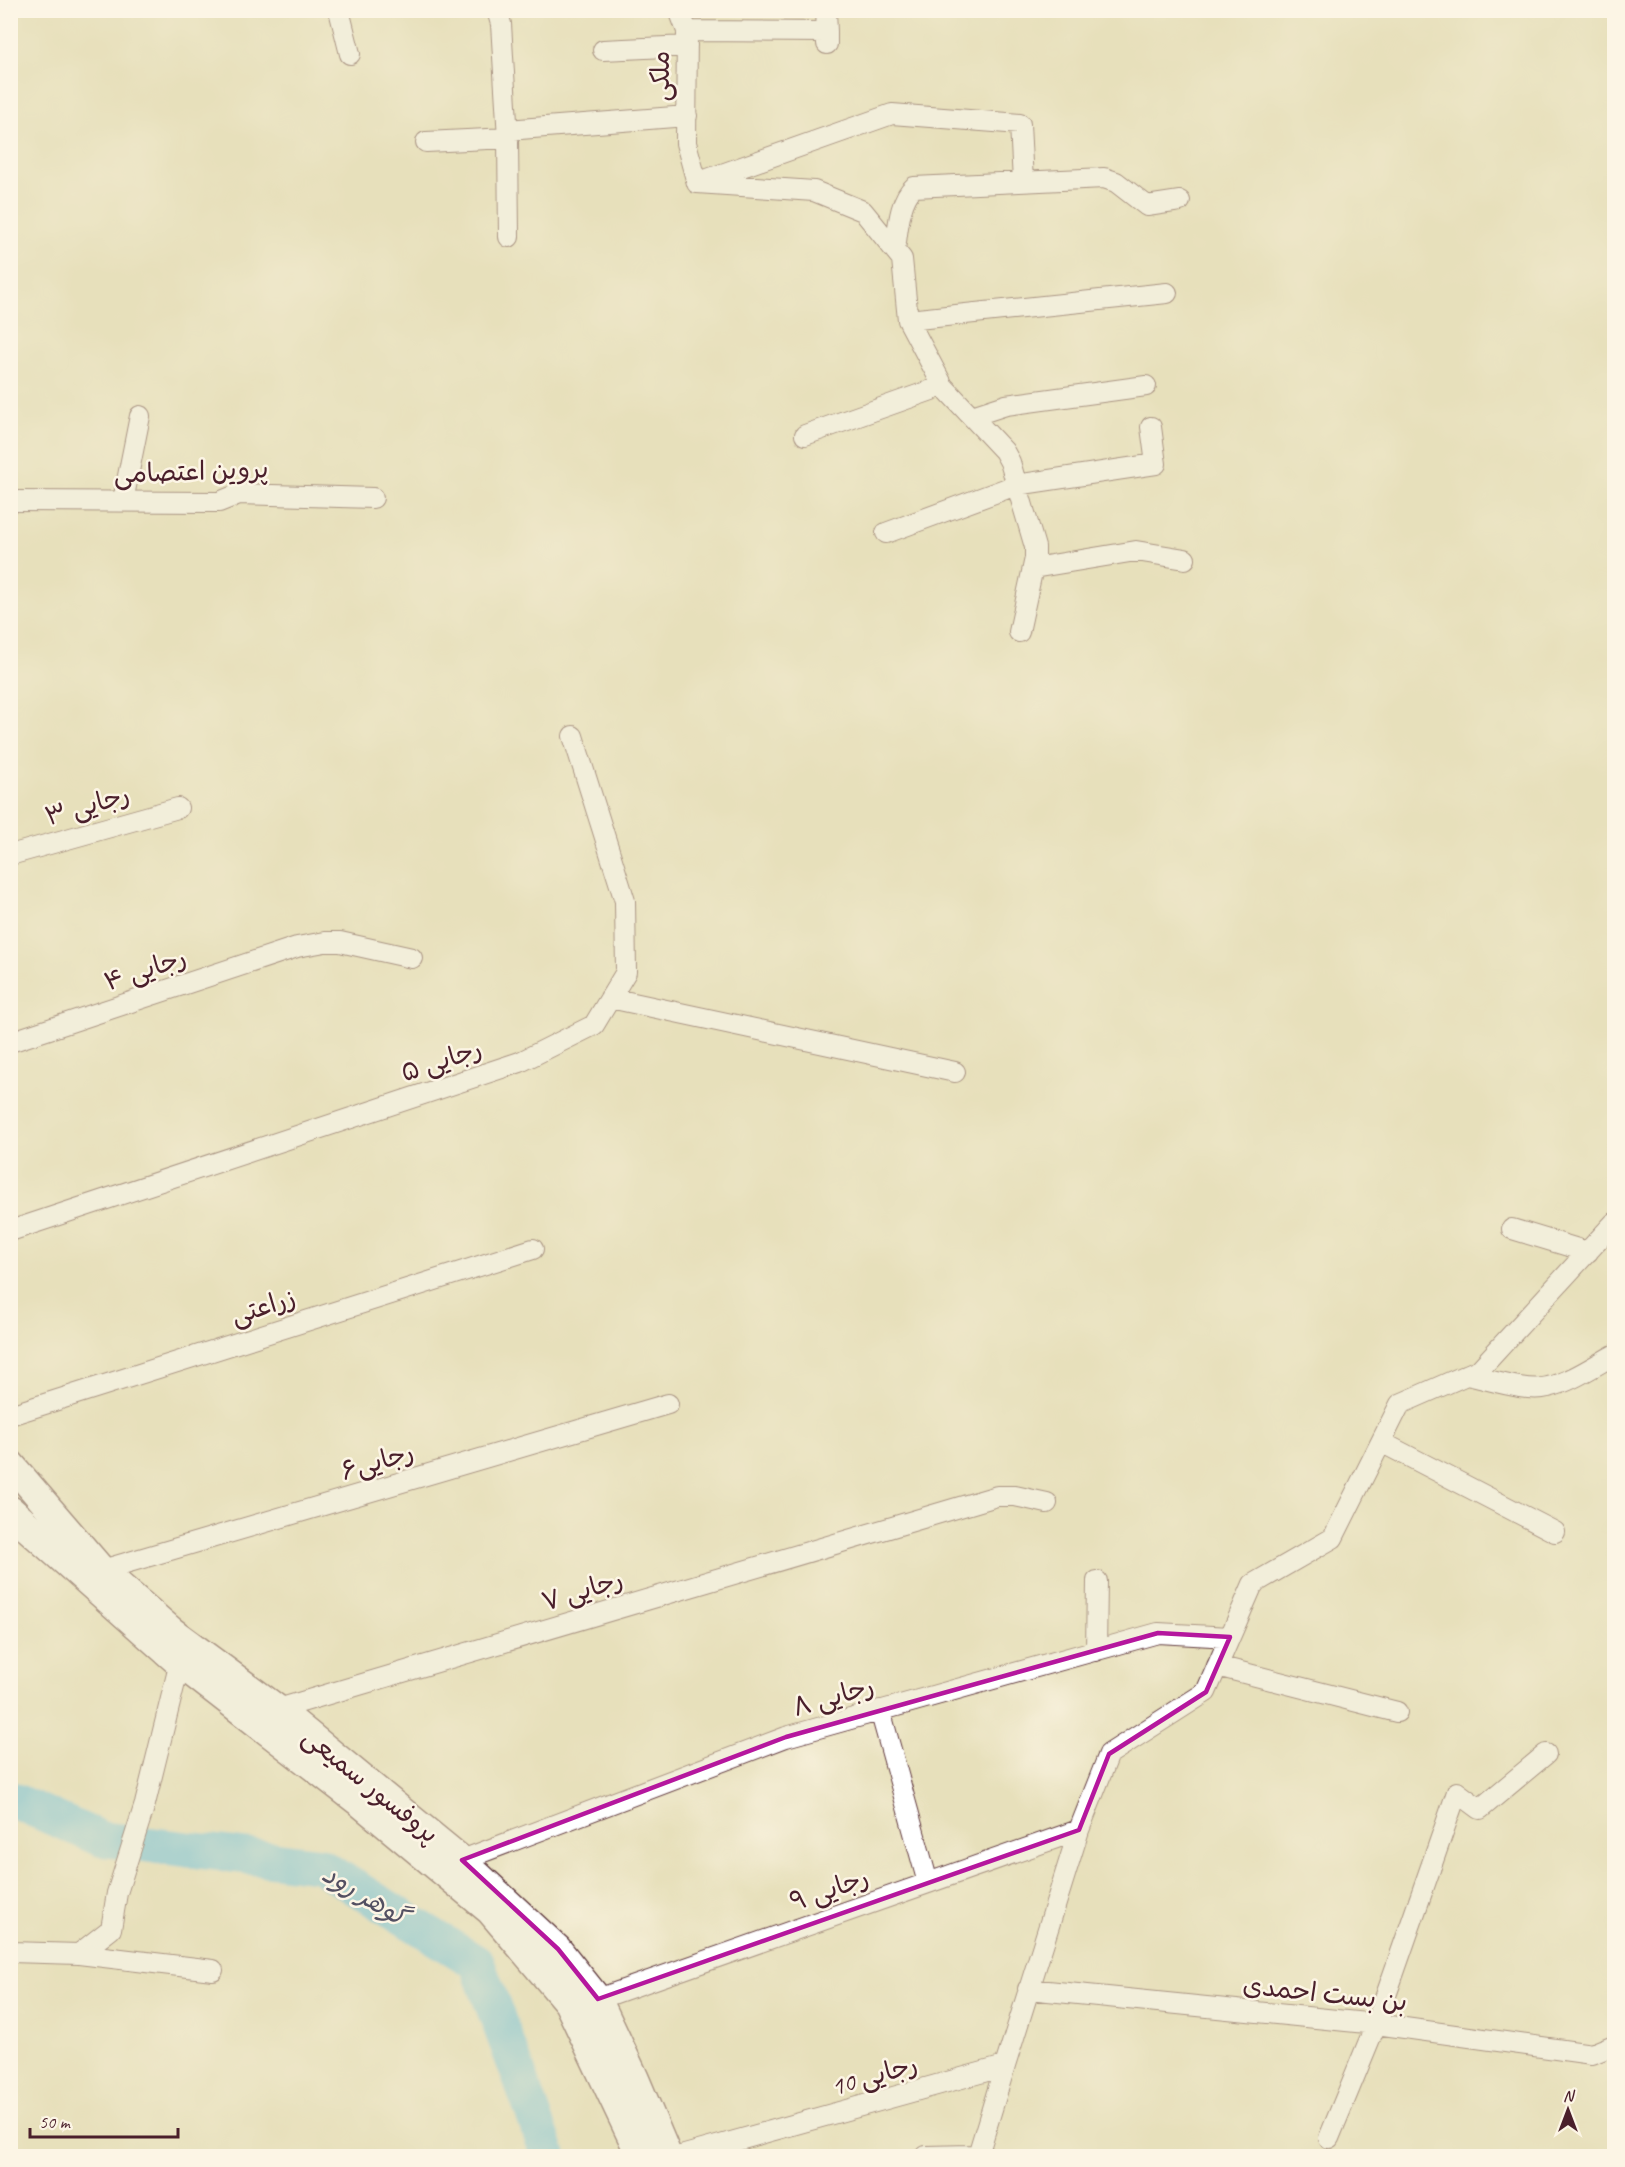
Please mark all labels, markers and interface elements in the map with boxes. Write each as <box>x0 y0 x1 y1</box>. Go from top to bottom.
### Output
street label: ملکی <box>644 51 677 101</box>
street label: پروین اعتصامی <box>113 452 269 491</box>
street label: رجایی ۳ <box>41 778 133 833</box>
street label: رجایی ۴ <box>100 941 190 998</box>
street label: رجایی ۵ <box>397 1032 486 1089</box>
street label: زراعتی <box>227 1281 300 1332</box>
street label: رجایی۶ <box>337 1435 418 1488</box>
street label: رجایی ۷ <box>537 1562 627 1618</box>
street label: رجایی ۸ <box>789 1669 878 1724</box>
street label: پروفسور سمیعی <box>296 1720 446 1851</box>
water label: گوهر رود <box>316 1856 418 1936</box>
street label: رجایی ۹ <box>785 1861 873 1918</box>
street label: بن بست احمدی <box>1241 1968 1409 2019</box>
street label: رجایی 10 <box>827 2047 921 2104</box>
north arrow <box>1538 2080 1598 2140</box>
text: N <box>1563 2086 1576 2106</box>
scale bar <box>30 2101 178 2139</box>
text: 50 m <box>39 2111 72 2133</box>

